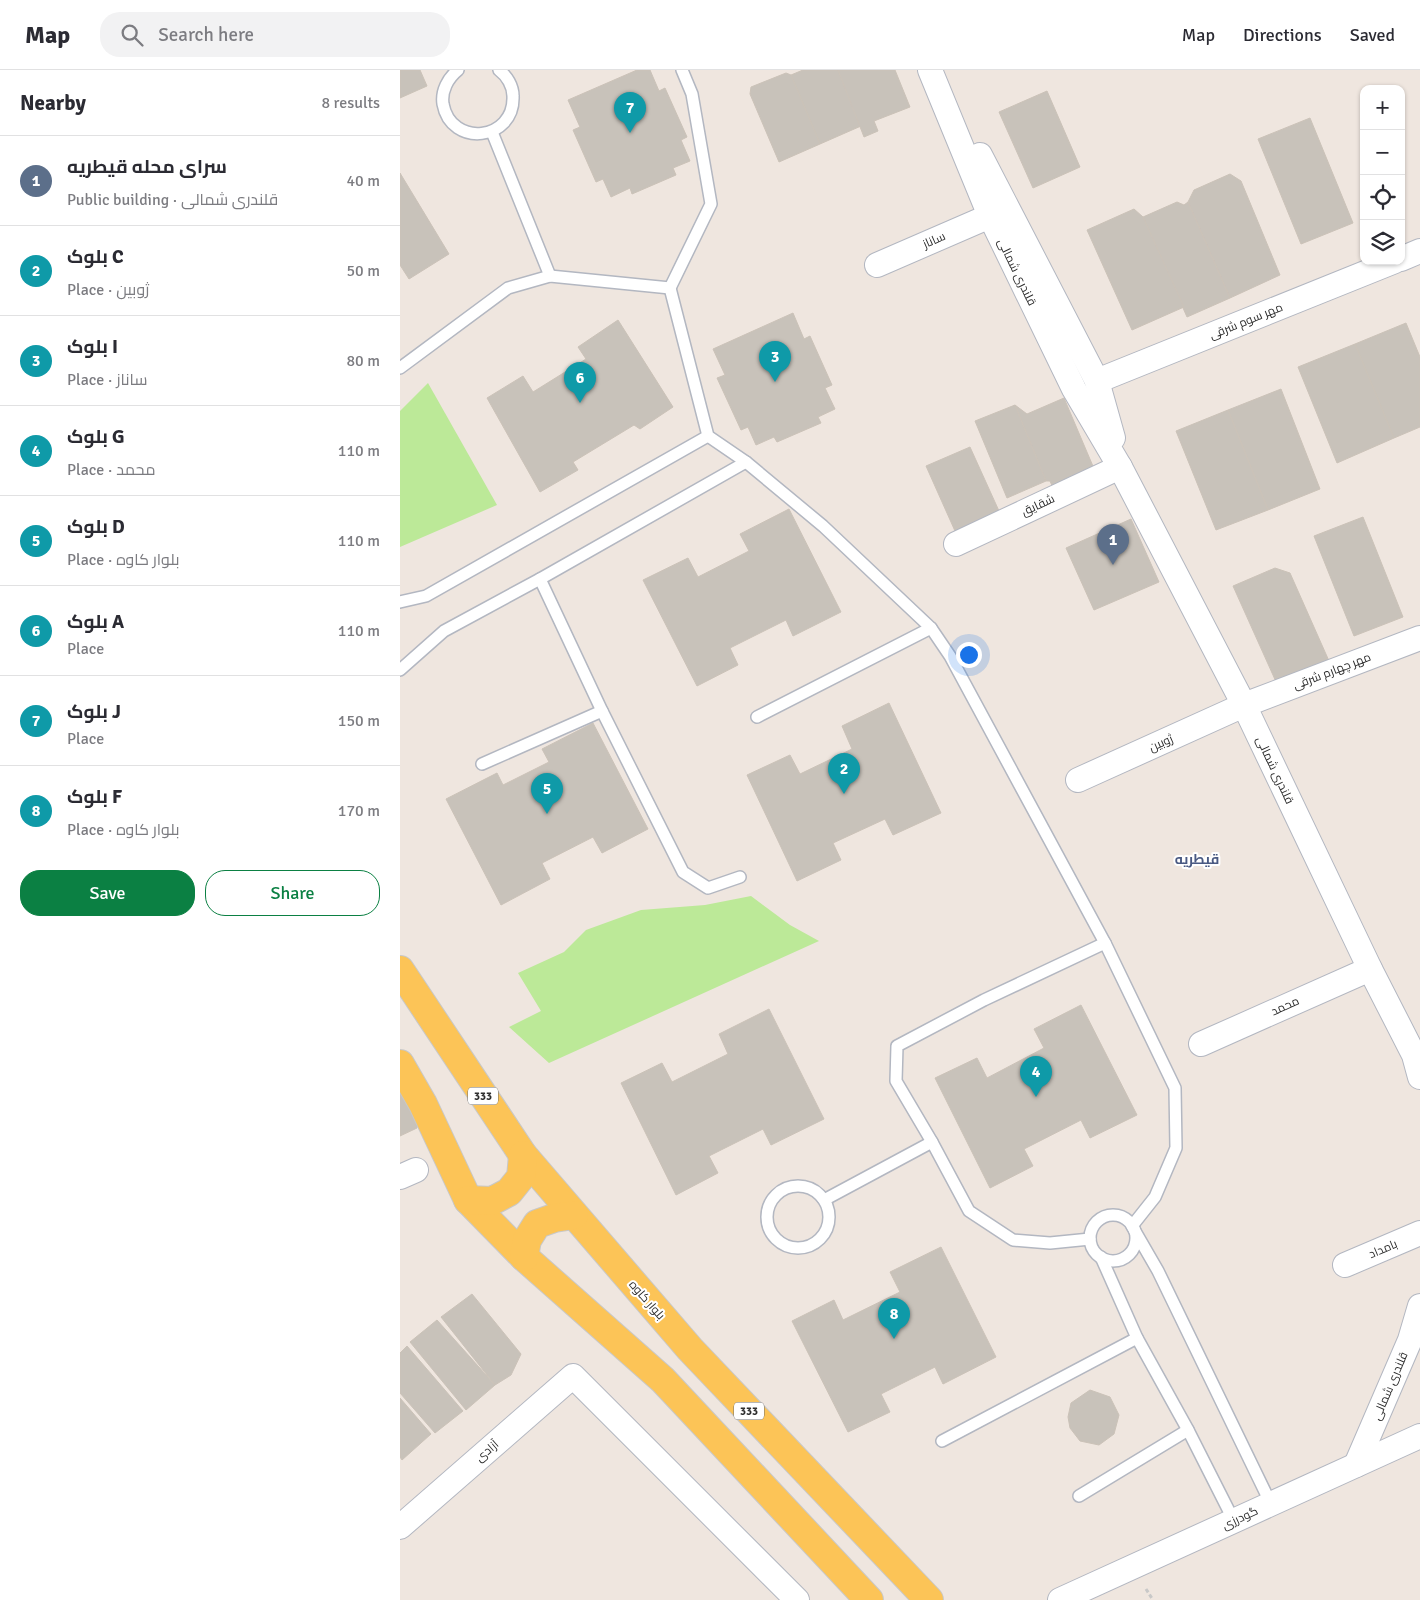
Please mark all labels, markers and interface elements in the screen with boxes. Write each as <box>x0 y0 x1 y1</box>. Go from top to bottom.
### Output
search box <box>100 12 450 57</box>
text: Map <box>25 20 70 50</box>
icon: search <box>118 21 146 49</box>
text: Search here <box>158 23 254 47</box>
text: Map <box>1182 24 1215 46</box>
text: Directions <box>1243 24 1322 46</box>
text: Saved <box>1350 24 1395 46</box>
map controls <box>1360 85 1405 265</box>
button: + <box>1360 85 1405 130</box>
text: Nearby <box>20 90 86 116</box>
pin: 7 <box>614 92 646 133</box>
text: 8 results <box>321 93 380 113</box>
button: − <box>1360 130 1405 175</box>
text: سرای محله قیطریه <box>67 155 227 179</box>
text: 1 <box>32 171 40 191</box>
text: 40 m <box>346 171 380 191</box>
button: locate <box>1360 175 1405 220</box>
text: Public building · قلندری شمالی <box>67 190 278 210</box>
button: layers <box>1360 220 1405 265</box>
street label: ساناز <box>920 229 948 252</box>
street label: قلندری شمالی <box>994 236 1039 308</box>
text: بلوک C <box>67 245 124 269</box>
text: 2 <box>32 261 40 281</box>
text: 50 m <box>346 261 380 281</box>
text: Place · ژوبین <box>67 280 149 300</box>
street label: مهر سوم شرقی <box>1207 300 1285 343</box>
text: بلوک I <box>67 335 118 359</box>
pin: 3 <box>759 341 791 382</box>
text: 3 <box>32 351 40 371</box>
text: 80 m <box>346 351 380 371</box>
pin: 6 <box>564 362 596 403</box>
text: Place · ساناز <box>67 370 147 390</box>
text: بلوک G <box>67 425 124 449</box>
text: 4 <box>32 441 40 461</box>
text: 110 m <box>338 441 380 461</box>
text: Place · محمد <box>67 460 156 480</box>
street label: شقایق <box>1019 491 1057 520</box>
text: بلوک D <box>67 515 125 539</box>
pin: 1 <box>1097 524 1129 565</box>
text: 5 <box>32 531 40 551</box>
text: 110 m <box>338 531 380 551</box>
text: Place · بلوار کاوه <box>67 550 179 570</box>
text: بلوک A <box>67 610 124 634</box>
text: 6 <box>32 621 40 641</box>
text: 110 m <box>338 621 380 641</box>
text: Place <box>67 639 104 659</box>
your location <box>956 642 982 668</box>
street label: مهر چهارم شرقی <box>1291 650 1374 694</box>
text: بلوک J <box>67 700 121 724</box>
text: 7 <box>32 711 40 731</box>
text: 150 m <box>338 711 380 731</box>
text: Place <box>67 729 104 749</box>
street label: ژوبین <box>1147 731 1176 755</box>
street label: قلندری شمالی <box>1252 734 1297 806</box>
pin: 2 <box>828 753 860 794</box>
pin: 5 <box>531 773 563 814</box>
text: بلوک F <box>67 785 122 809</box>
text: 8 <box>32 801 40 821</box>
text: 170 m <box>338 801 380 821</box>
text: Place · بلوار کاوه <box>67 820 179 840</box>
district label: قیطریه <box>1175 851 1219 868</box>
button: Save <box>20 870 195 916</box>
button: Share <box>205 870 380 916</box>
street label: محمد <box>1269 994 1302 1019</box>
pin: 4 <box>1020 1056 1052 1097</box>
road number: 333 <box>468 1088 498 1104</box>
street label: بامداد <box>1367 1237 1400 1262</box>
street label: بلوار کاوه <box>625 1278 668 1323</box>
pin: 8 <box>878 1298 910 1339</box>
street label: قلندری شمالی <box>1369 1350 1412 1423</box>
road number: 333 <box>734 1402 764 1420</box>
street label: آزادی <box>473 1437 503 1466</box>
street label: گودرزی <box>1220 1504 1261 1533</box>

